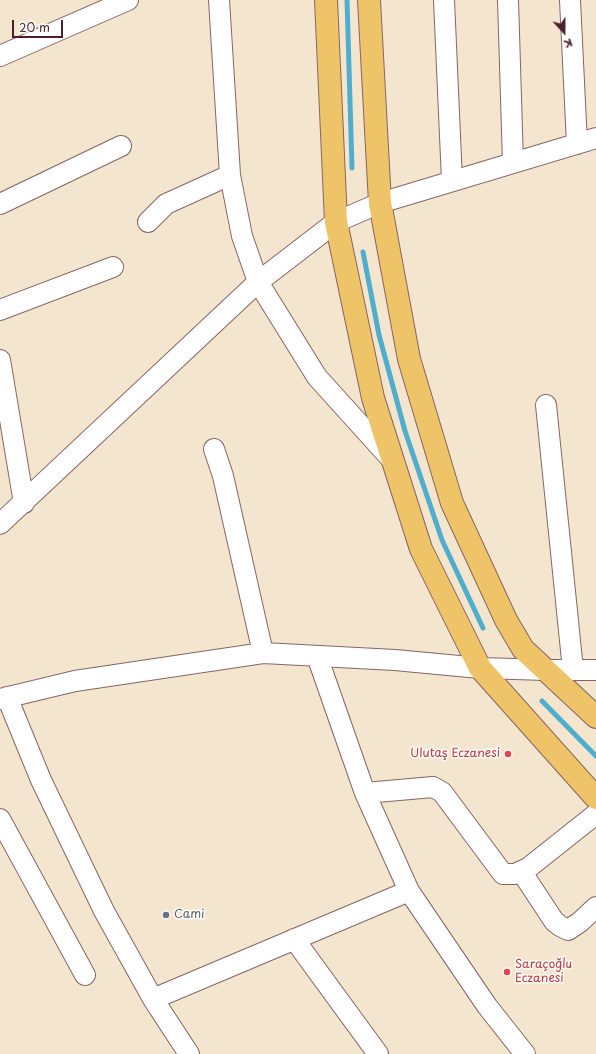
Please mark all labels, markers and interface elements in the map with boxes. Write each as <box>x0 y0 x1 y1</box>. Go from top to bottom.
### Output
scale bar <box>14 12 65 38</box>
north arrow <box>544 12 584 52</box>
text: 20 m <box>19 18 50 36</box>
text: K <box>562 34 575 53</box>
place label: Ulutaş Eczanesi <box>410 747 500 761</box>
marker: Ulutaş Eczanesi <box>503 749 513 759</box>
place label: Cami <box>174 908 205 922</box>
marker: Cami <box>161 910 171 920</box>
place label: Saraçoğlu Eczanesi <box>515 958 572 986</box>
marker: Saraçoğlu Eczanesi <box>502 967 512 977</box>

